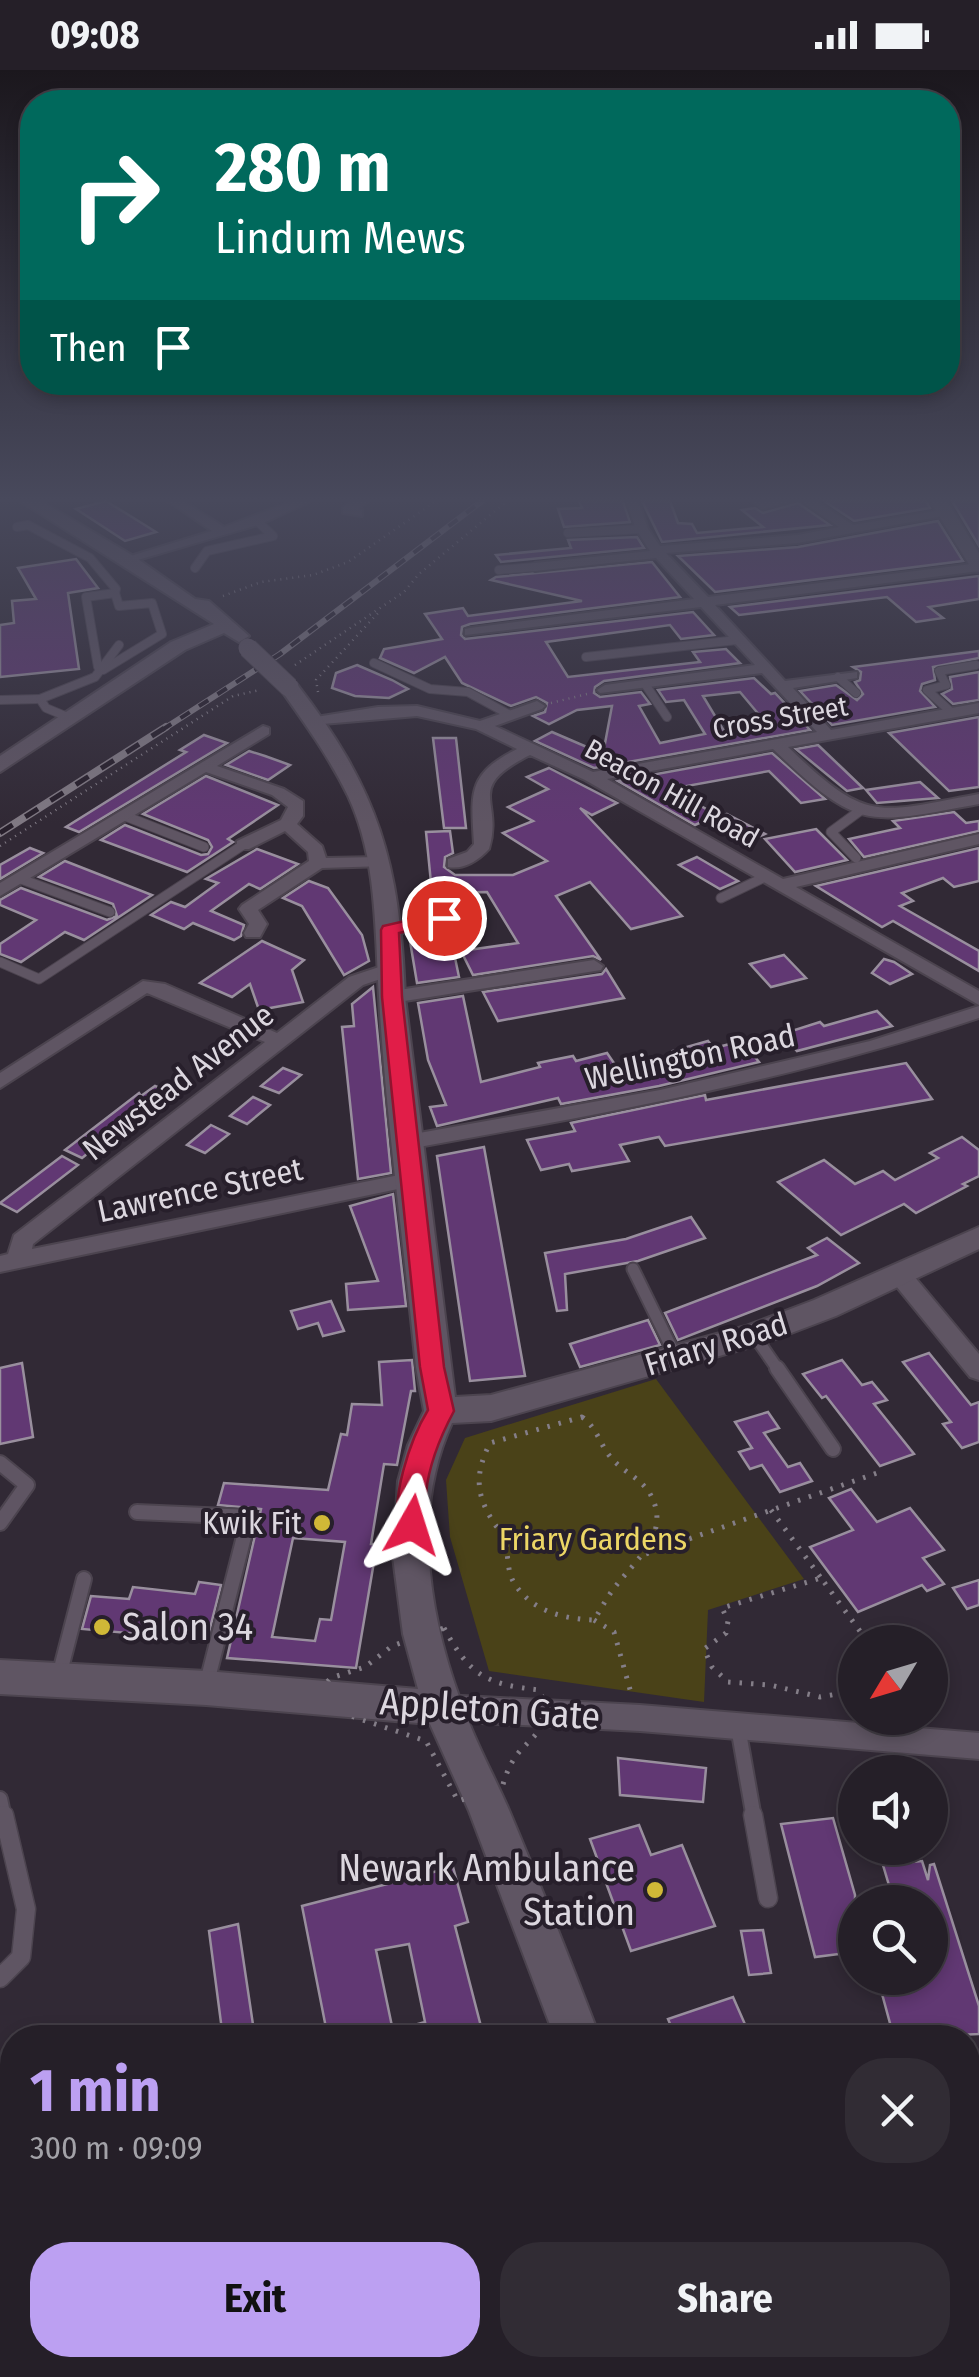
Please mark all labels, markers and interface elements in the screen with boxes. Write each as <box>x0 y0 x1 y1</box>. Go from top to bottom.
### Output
text: 09:08 <box>50 12 140 58</box>
text: 280 m <box>215 126 391 210</box>
icon: right <box>50 130 180 260</box>
text: Lindum Mews <box>215 211 466 265</box>
icon: arrive <box>146 320 201 375</box>
text: Then <box>50 325 126 371</box>
street label: Cross Street <box>710 689 851 746</box>
street label: Beacon Hill Road <box>579 732 764 855</box>
pin <box>402 876 487 961</box>
icon: arrive <box>417 891 472 946</box>
street label: Newstead Avenue <box>75 996 281 1168</box>
street label: Wellington Road <box>581 1016 799 1098</box>
street label: Lawrence Street <box>94 1150 306 1230</box>
street label: Friary Road <box>640 1304 792 1384</box>
position arrow <box>360 1473 464 1577</box>
place label: Kwik Fit <box>202 1504 303 1542</box>
marker: Kwik Fit <box>311 1512 333 1534</box>
park label: Friary Gardens <box>499 1520 687 1558</box>
place label: Salon 34 <box>122 1604 253 1650</box>
marker: Salon 34 <box>91 1616 113 1638</box>
north arrow <box>838 1625 948 1735</box>
map controls <box>838 1625 948 1995</box>
street label: Appleton Gate <box>378 1678 602 1740</box>
button: sound <box>838 1755 948 1865</box>
place label: Newark Ambulance Station <box>338 1845 635 1935</box>
marker: Newark Ambulance Station <box>644 1879 666 1901</box>
button: search <box>838 1885 948 1995</box>
text: 1 min <box>30 2055 161 2127</box>
button: close <box>845 2058 950 2163</box>
text: 300 m · 09:09 <box>30 2129 202 2167</box>
button: Exit <box>30 2242 480 2357</box>
button: Share <box>500 2242 950 2357</box>

